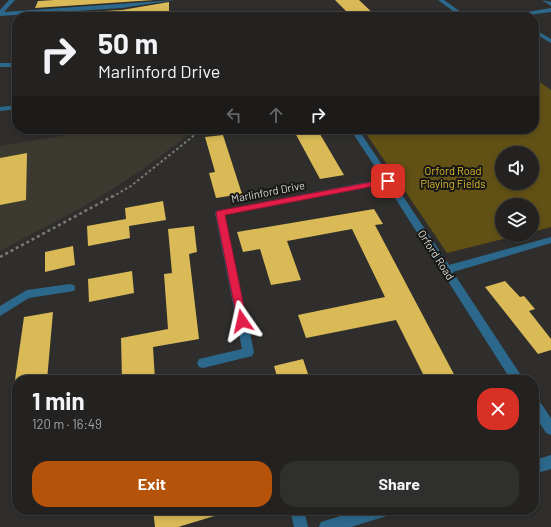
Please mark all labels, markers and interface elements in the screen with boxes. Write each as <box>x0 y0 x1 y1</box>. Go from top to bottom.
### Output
text: 50 m <box>98 26 158 60</box>
icon: right <box>32 28 84 80</box>
text: Marlinford Drive <box>98 60 220 82</box>
icon: left <box>223 104 245 126</box>
icon: ahead <box>265 104 287 126</box>
icon: right <box>307 104 329 126</box>
map controls <box>495 146 539 242</box>
button: sound <box>495 146 539 190</box>
pin <box>371 164 405 198</box>
park label: Orford Road Playing Fields <box>420 164 486 190</box>
icon: arrive <box>377 170 399 192</box>
street label: Marlinford Drive <box>230 178 306 205</box>
button: layers <box>495 198 539 242</box>
street label: Orford Road <box>415 227 457 282</box>
position arrow <box>221 300 263 342</box>
text: 1 min <box>32 386 85 415</box>
button: close <box>477 388 519 430</box>
text: 120 m · 16:49 <box>32 416 102 432</box>
button: Exit <box>32 461 272 507</box>
button: Share <box>280 461 519 507</box>

